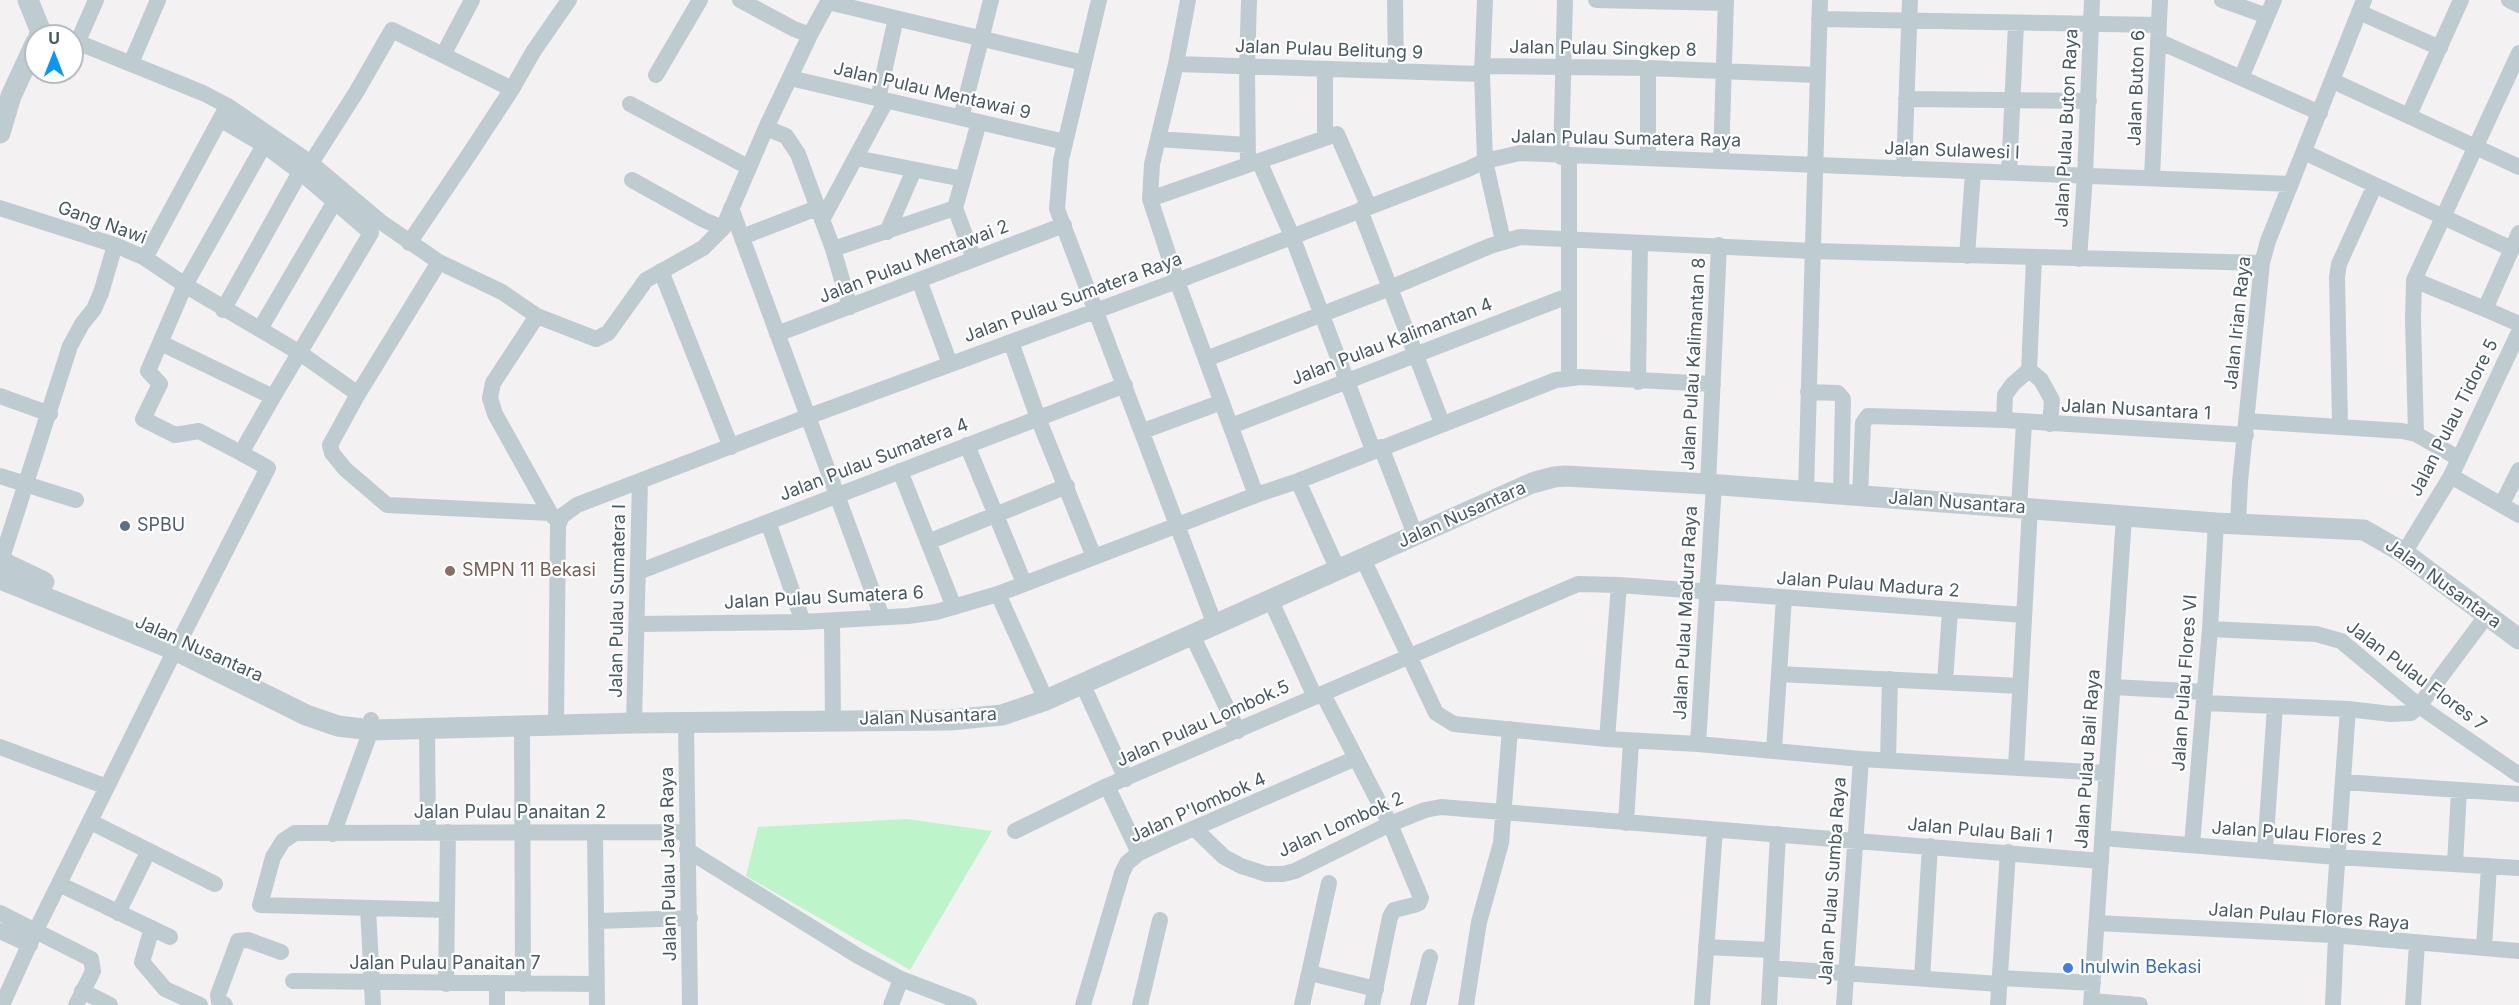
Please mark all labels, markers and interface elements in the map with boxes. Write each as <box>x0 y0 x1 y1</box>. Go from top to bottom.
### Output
north arrow <box>24 24 84 84</box>
text: U <box>48 28 60 48</box>
street label: Jalan Pulau Buton Raya <box>2051 28 2083 228</box>
street label: Jalan Buton 6 <box>2124 29 2150 147</box>
street label: Jalan Pulau Belitung 9 <box>1235 36 1423 64</box>
street label: Jalan Pulau Singkep 8 <box>1509 37 1697 61</box>
street label: Jalan Pulau Mentawai 9 <box>831 58 1033 124</box>
street label: Jalan Pulau Sumatera Raya <box>1511 126 1741 152</box>
street label: Jalan Sulawesi I <box>1884 138 2020 164</box>
street label: Gang Nawi <box>55 197 149 249</box>
street label: Jalan Pulau Mentawai 2 <box>816 216 1012 308</box>
street label: Jalan Pulau Sumatera Raya <box>961 248 1185 348</box>
street label: Jalan Irian Raya <box>2220 255 2256 391</box>
street label: Jalan Pulau Kalimantan 8 <box>1678 257 1710 471</box>
street label: Jalan Pulau Kalimantan 4 <box>1288 294 1496 390</box>
street label: Jalan Pulau Tidore 5 <box>2405 336 2503 500</box>
street label: Jalan Nusantara 1 <box>2060 395 2212 425</box>
street label: Jalan Pulau Sumatera 4 <box>776 414 972 506</box>
street label: Jalan Nusantara <box>1395 477 1529 553</box>
street label: Jalan Nusantara <box>1887 487 2027 519</box>
street label: Jalan Pulau Sumatera I <box>606 504 630 698</box>
street label: Jalan Pulau Madura Raya <box>1670 505 1702 721</box>
place label: SPBU <box>137 515 185 537</box>
marker: SPBU <box>118 519 132 533</box>
street label: Jalan Nusantara <box>2381 535 2505 633</box>
place label: SMPN 11 Bekasi <box>462 560 596 582</box>
marker: SMPN 11 Bekasi <box>443 564 457 578</box>
street label: Jalan Pulau Madura 2 <box>1776 568 1960 602</box>
street label: Jalan Pulau Sumatera 6 <box>723 582 925 614</box>
street label: Jalan Pulau Flores VI <box>2168 594 2202 772</box>
street label: Jalan Nusantara <box>132 611 266 687</box>
street label: Jalan Pulau Flores 7 <box>2341 616 2491 736</box>
street label: Jalan Pulau Bali Raya <box>2071 668 2105 850</box>
street label: Jalan Pulau Lombok.5 <box>1113 676 1293 772</box>
street label: Jalan Nusantara <box>859 704 997 730</box>
street label: Jalan Pulau Jawa Raya <box>657 767 681 961</box>
street label: Jalan P'lombok 4 <box>1127 768 1269 848</box>
street label: Jalan Pulau Sumba Raya <box>1815 776 1851 986</box>
street label: Jalan Lombok 2 <box>1275 788 1407 862</box>
street label: Jalan Pulau Panaitan 2 <box>414 802 606 824</box>
street label: Jalan Pulau Bali 1 <box>1906 814 2054 848</box>
street label: Jalan Pulau Flores 2 <box>2211 817 2383 851</box>
street label: Jalan Pulau Flores Raya <box>2208 899 2410 935</box>
street label: Jalan Pulau Panaitan 7 <box>349 953 541 975</box>
place label: Inulwin Bekasi <box>2080 957 2201 979</box>
marker: Inulwin Bekasi <box>2061 961 2075 975</box>

